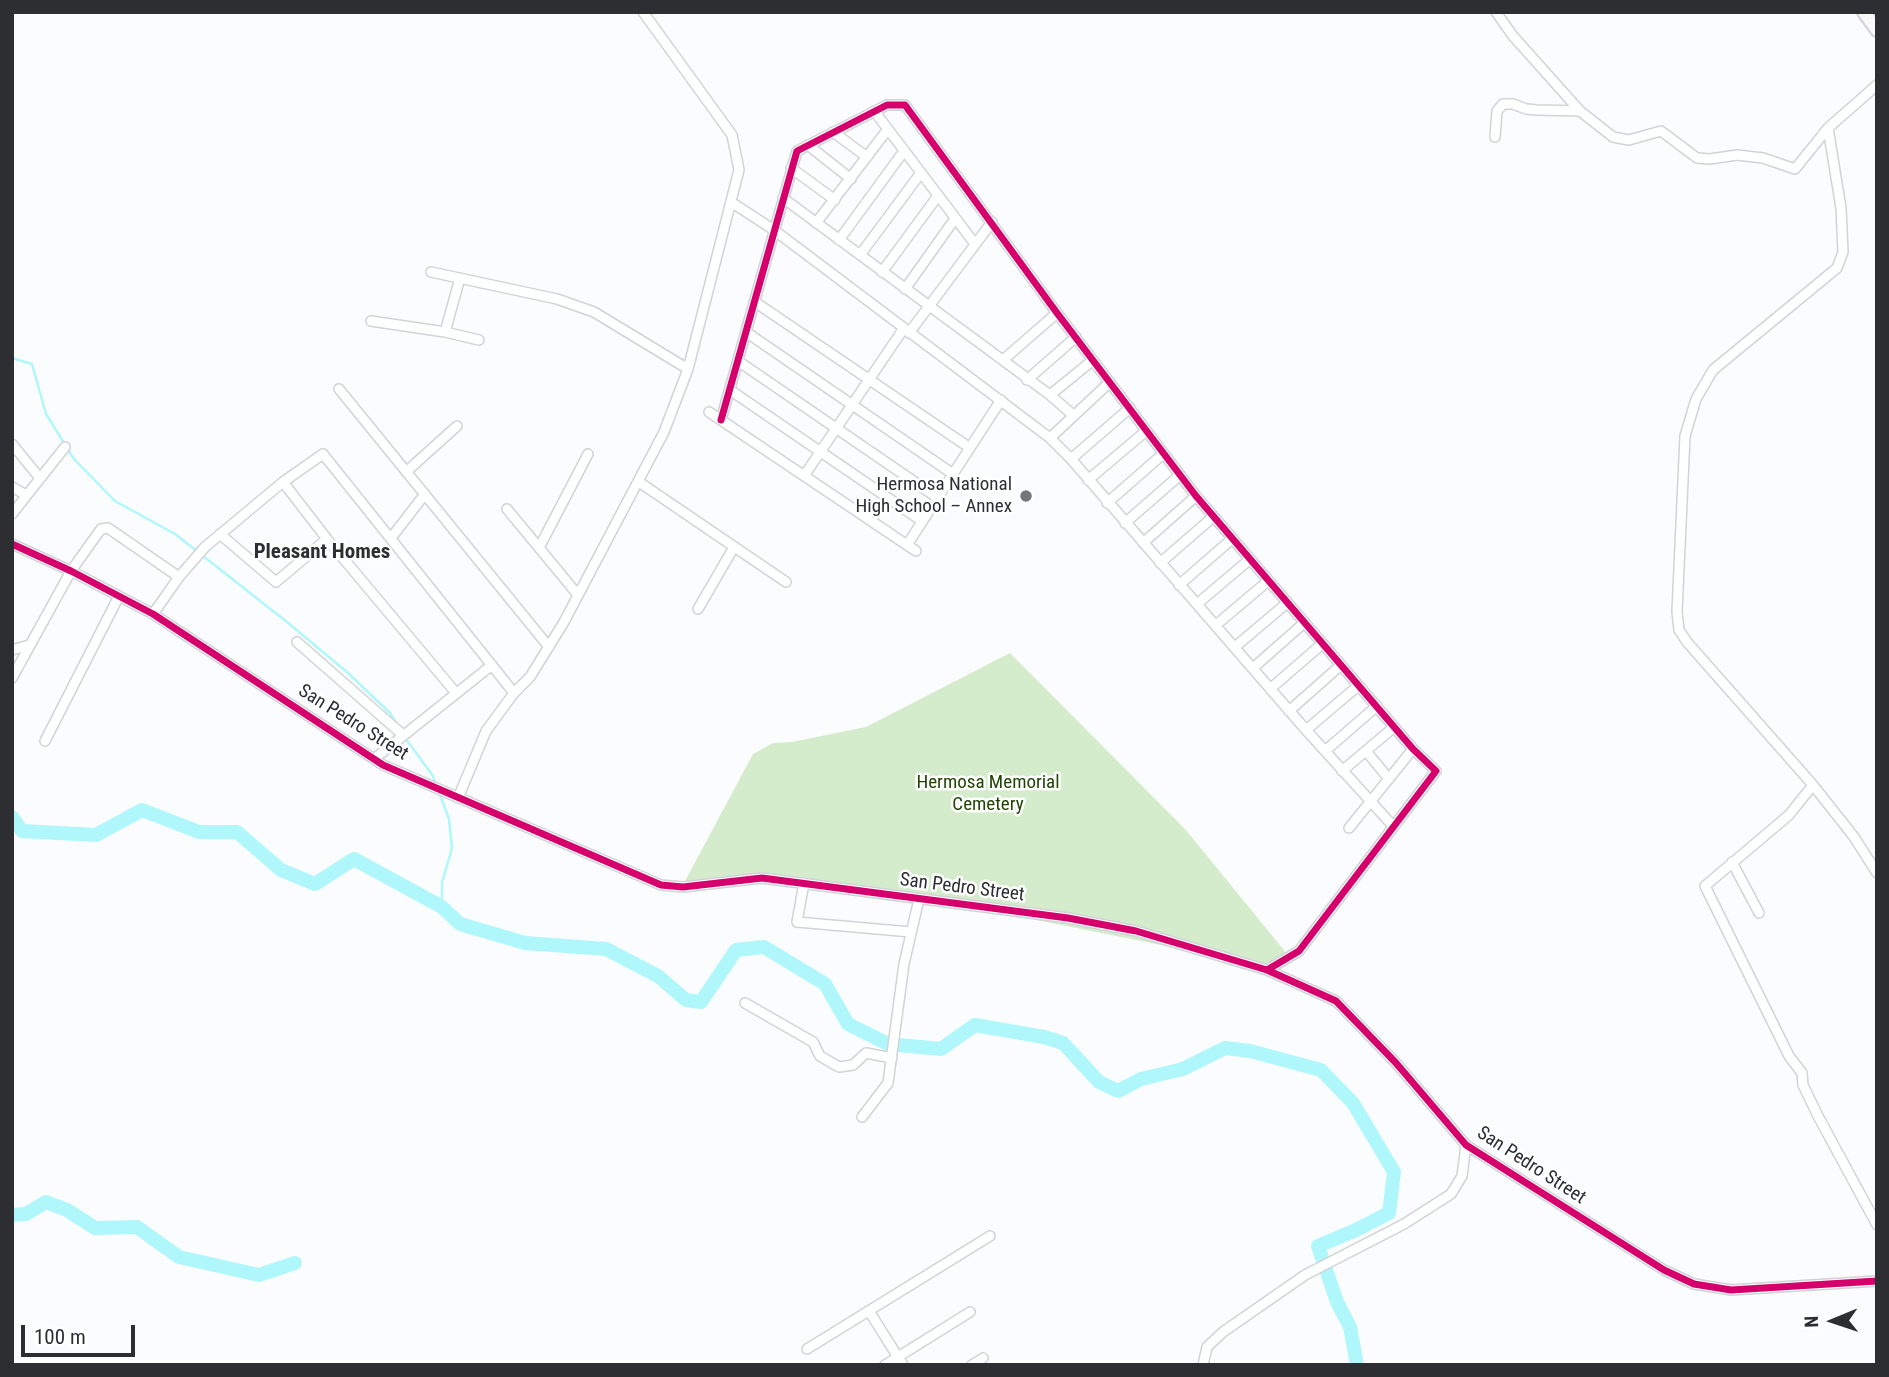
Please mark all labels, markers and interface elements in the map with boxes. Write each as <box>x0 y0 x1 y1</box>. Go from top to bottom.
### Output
place label: Hermosa National High School – Annex <box>856 474 1012 518</box>
marker: Hermosa National High School – Annex <box>1018 488 1034 504</box>
district label: Pleasant Homes <box>254 540 390 566</box>
street label: San Pedro Street <box>294 680 412 766</box>
park label: Hermosa Memorial Cemetery <box>916 772 1060 816</box>
street label: San Pedro Street <box>898 869 1026 907</box>
street label: San Pedro Street <box>1472 1122 1590 1210</box>
north arrow <box>1798 1286 1868 1356</box>
scale bar <box>24 1310 138 1354</box>
text: N <box>1800 1316 1823 1328</box>
text: 100 m <box>34 1325 86 1349</box>

